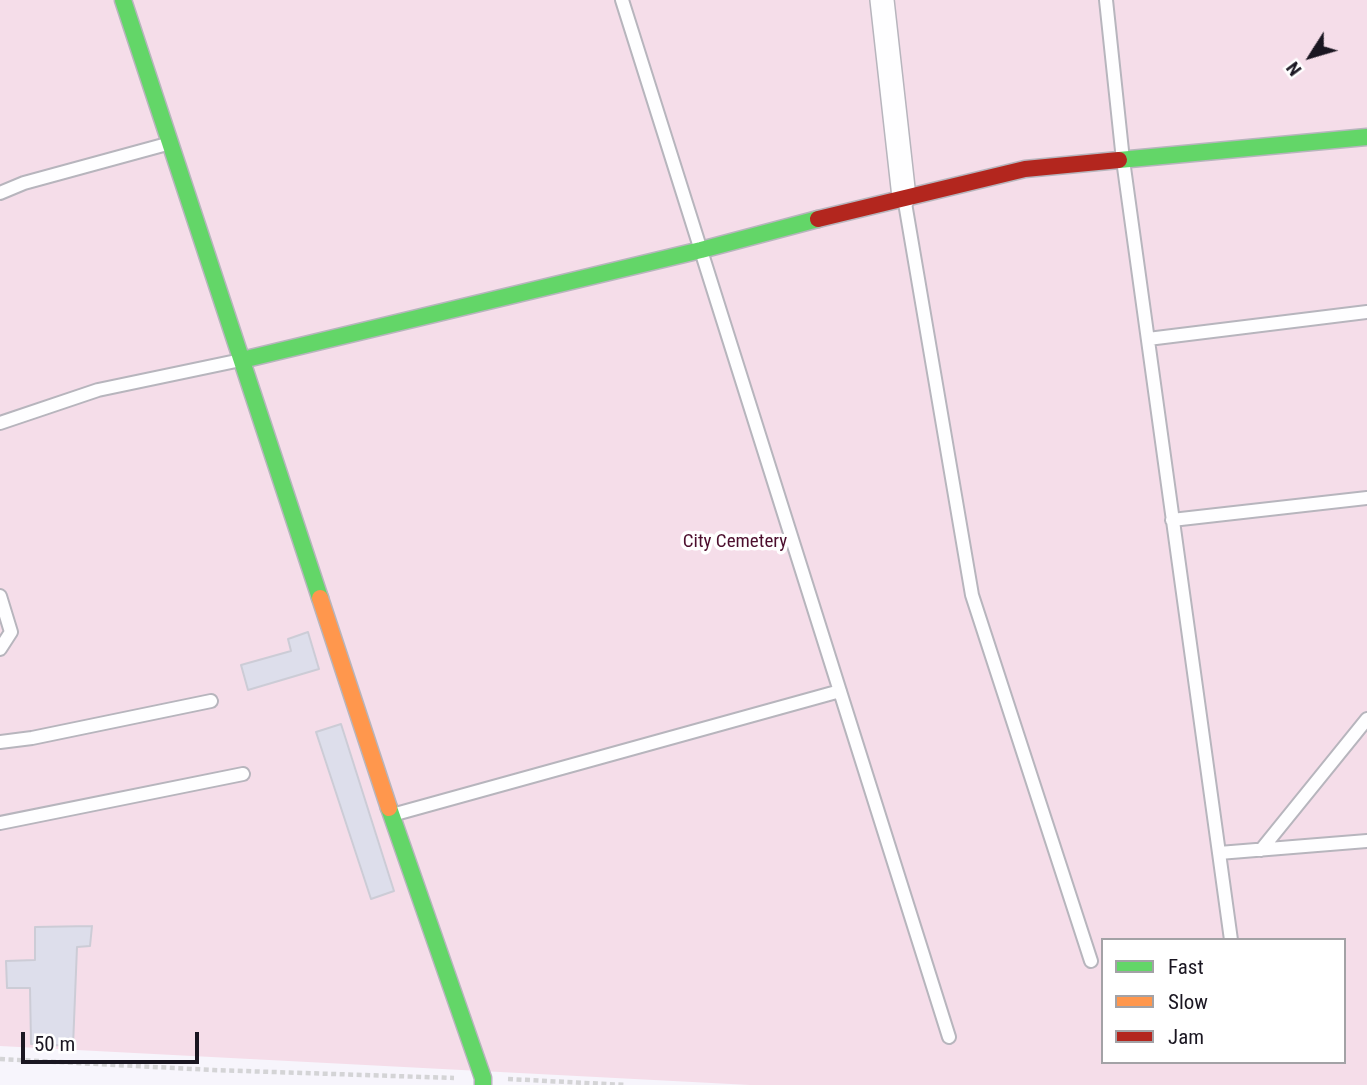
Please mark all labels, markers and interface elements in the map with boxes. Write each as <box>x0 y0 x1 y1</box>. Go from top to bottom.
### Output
north arrow <box>1276 21 1346 91</box>
text: N <box>1281 57 1307 81</box>
park label: City Cemetery <box>683 531 787 553</box>
legend <box>1101 938 1346 1064</box>
text: Fast <box>1168 955 1204 979</box>
text: Slow <box>1168 990 1208 1014</box>
scale bar <box>24 1018 203 1062</box>
text: Jam <box>1168 1025 1204 1049</box>
text: 50 m <box>34 1032 75 1056</box>

